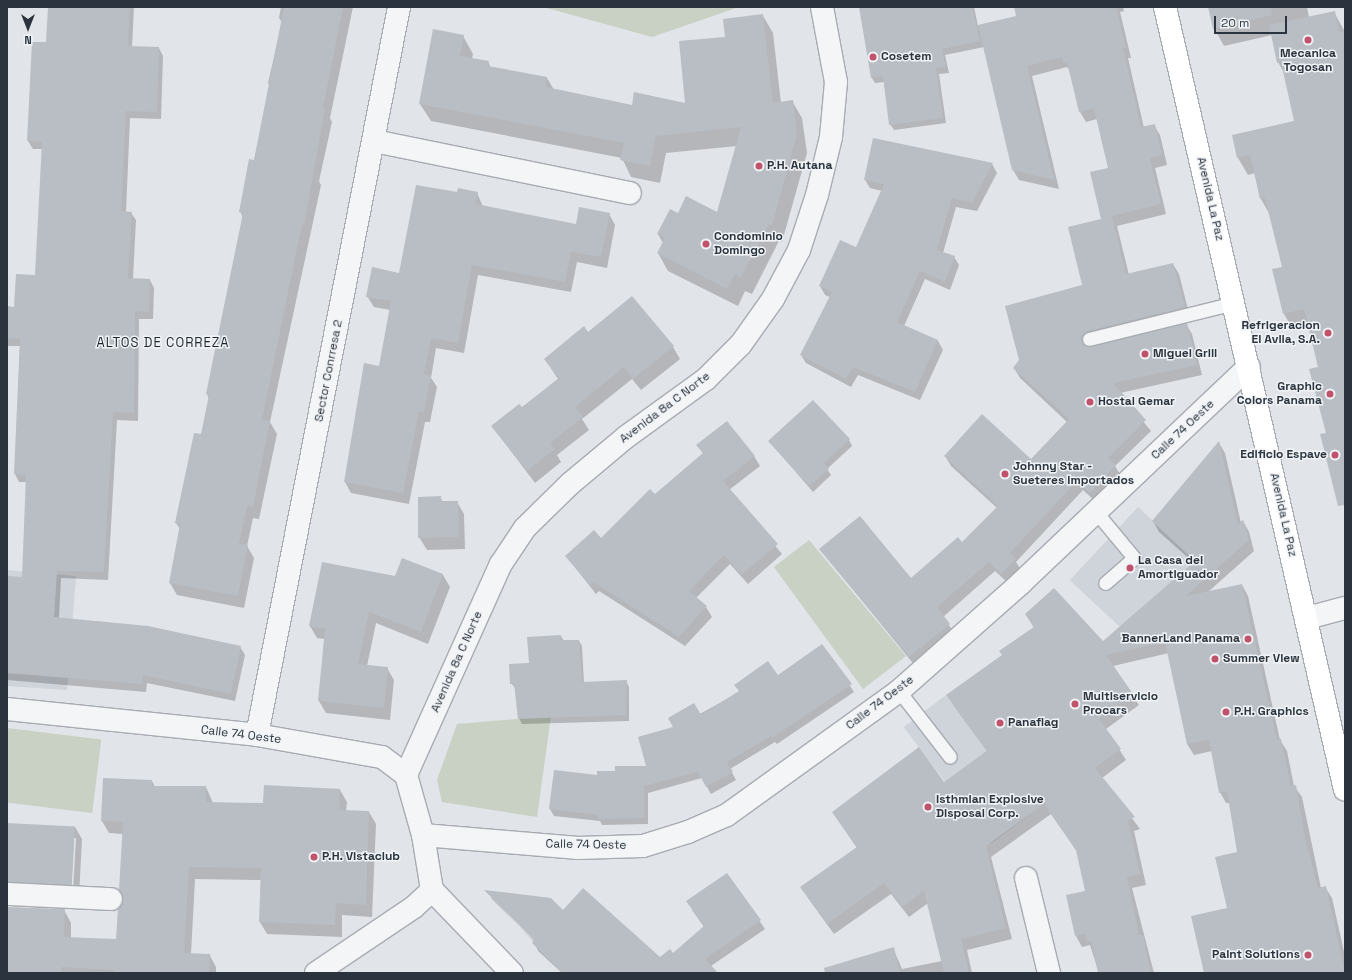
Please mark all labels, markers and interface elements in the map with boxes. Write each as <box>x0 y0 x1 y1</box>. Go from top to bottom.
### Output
north arrow <box>8 8 48 48</box>
scale bar <box>1216 8 1289 34</box>
text: 20 m <box>1221 15 1249 31</box>
text: N <box>24 33 32 47</box>
marker: Mecanica Togosan <box>1303 35 1313 45</box>
place label: Mecanica Togosan <box>1280 47 1336 75</box>
place label: Cosetem <box>881 50 932 64</box>
marker: Cosetem <box>868 52 878 62</box>
street label: Avenida La Paz <box>1193 156 1227 242</box>
place label: P.H. Autana <box>767 159 833 173</box>
marker: P.H. Autana <box>754 161 764 171</box>
place label: Condominio Domingo <box>714 230 783 258</box>
marker: Condominio Domingo <box>701 239 711 249</box>
street label: Sector Conrresa 2 <box>312 319 346 423</box>
place label: Refrigeracion El Avila, S.A. <box>1242 319 1320 347</box>
marker: Refrigeracion El Avila, S.A. <box>1323 328 1333 338</box>
district label: ALTOS DE CORREZA <box>96 335 230 351</box>
place label: Miguel Grill <box>1153 347 1217 361</box>
marker: Miguel Grill <box>1140 349 1150 359</box>
street label: Avenida 8a C Norte <box>617 369 713 447</box>
place label: Graphic Colors Panama <box>1237 380 1322 408</box>
marker: Graphic Colors Panama <box>1325 389 1335 399</box>
place label: Hostal Gemar <box>1098 395 1175 409</box>
marker: Hostal Gemar <box>1085 397 1095 407</box>
street label: Calle 74 Oeste <box>1148 397 1218 463</box>
place label: Edificio Espave <box>1240 448 1327 462</box>
marker: Edificio Espave <box>1330 450 1340 460</box>
place label: Johnny Star - Sueteres Importados <box>1013 460 1134 488</box>
marker: Johnny Star - Sueteres Importados <box>1000 469 1010 479</box>
street label: Avenida La Paz <box>1266 472 1300 558</box>
place label: La Casa del Amortiguador <box>1138 554 1218 582</box>
marker: La Casa del Amortiguador <box>1125 563 1135 573</box>
street label: Avenida 8a C Norte <box>428 609 486 715</box>
place label: BannerLand Panama <box>1122 632 1240 646</box>
marker: BannerLand Panama <box>1243 634 1253 644</box>
place label: Summer View <box>1223 652 1300 666</box>
marker: Summer View <box>1210 654 1220 664</box>
street label: Calle 74 Oeste <box>843 673 917 733</box>
place label: Multiservicio Procars <box>1083 690 1158 718</box>
marker: Multiservicio Procars <box>1070 699 1080 709</box>
place label: P.H. Graphics <box>1234 705 1309 719</box>
marker: P.H. Graphics <box>1221 707 1231 717</box>
place label: Panaflag <box>1008 716 1059 730</box>
marker: Panaflag <box>995 718 1005 728</box>
street label: Calle 74 Oeste <box>200 723 282 747</box>
place label: Isthmian Explosive Disposal Corp. <box>936 793 1044 821</box>
marker: Isthmian Explosive Disposal Corp. <box>923 802 933 812</box>
street label: Calle 74 Oeste <box>545 837 627 853</box>
place label: P.H. Vistaclub <box>322 850 400 864</box>
marker: P.H. Vistaclub <box>309 852 319 862</box>
place label: Paint Solutions <box>1212 948 1300 962</box>
marker: Paint Solutions <box>1303 950 1313 960</box>

